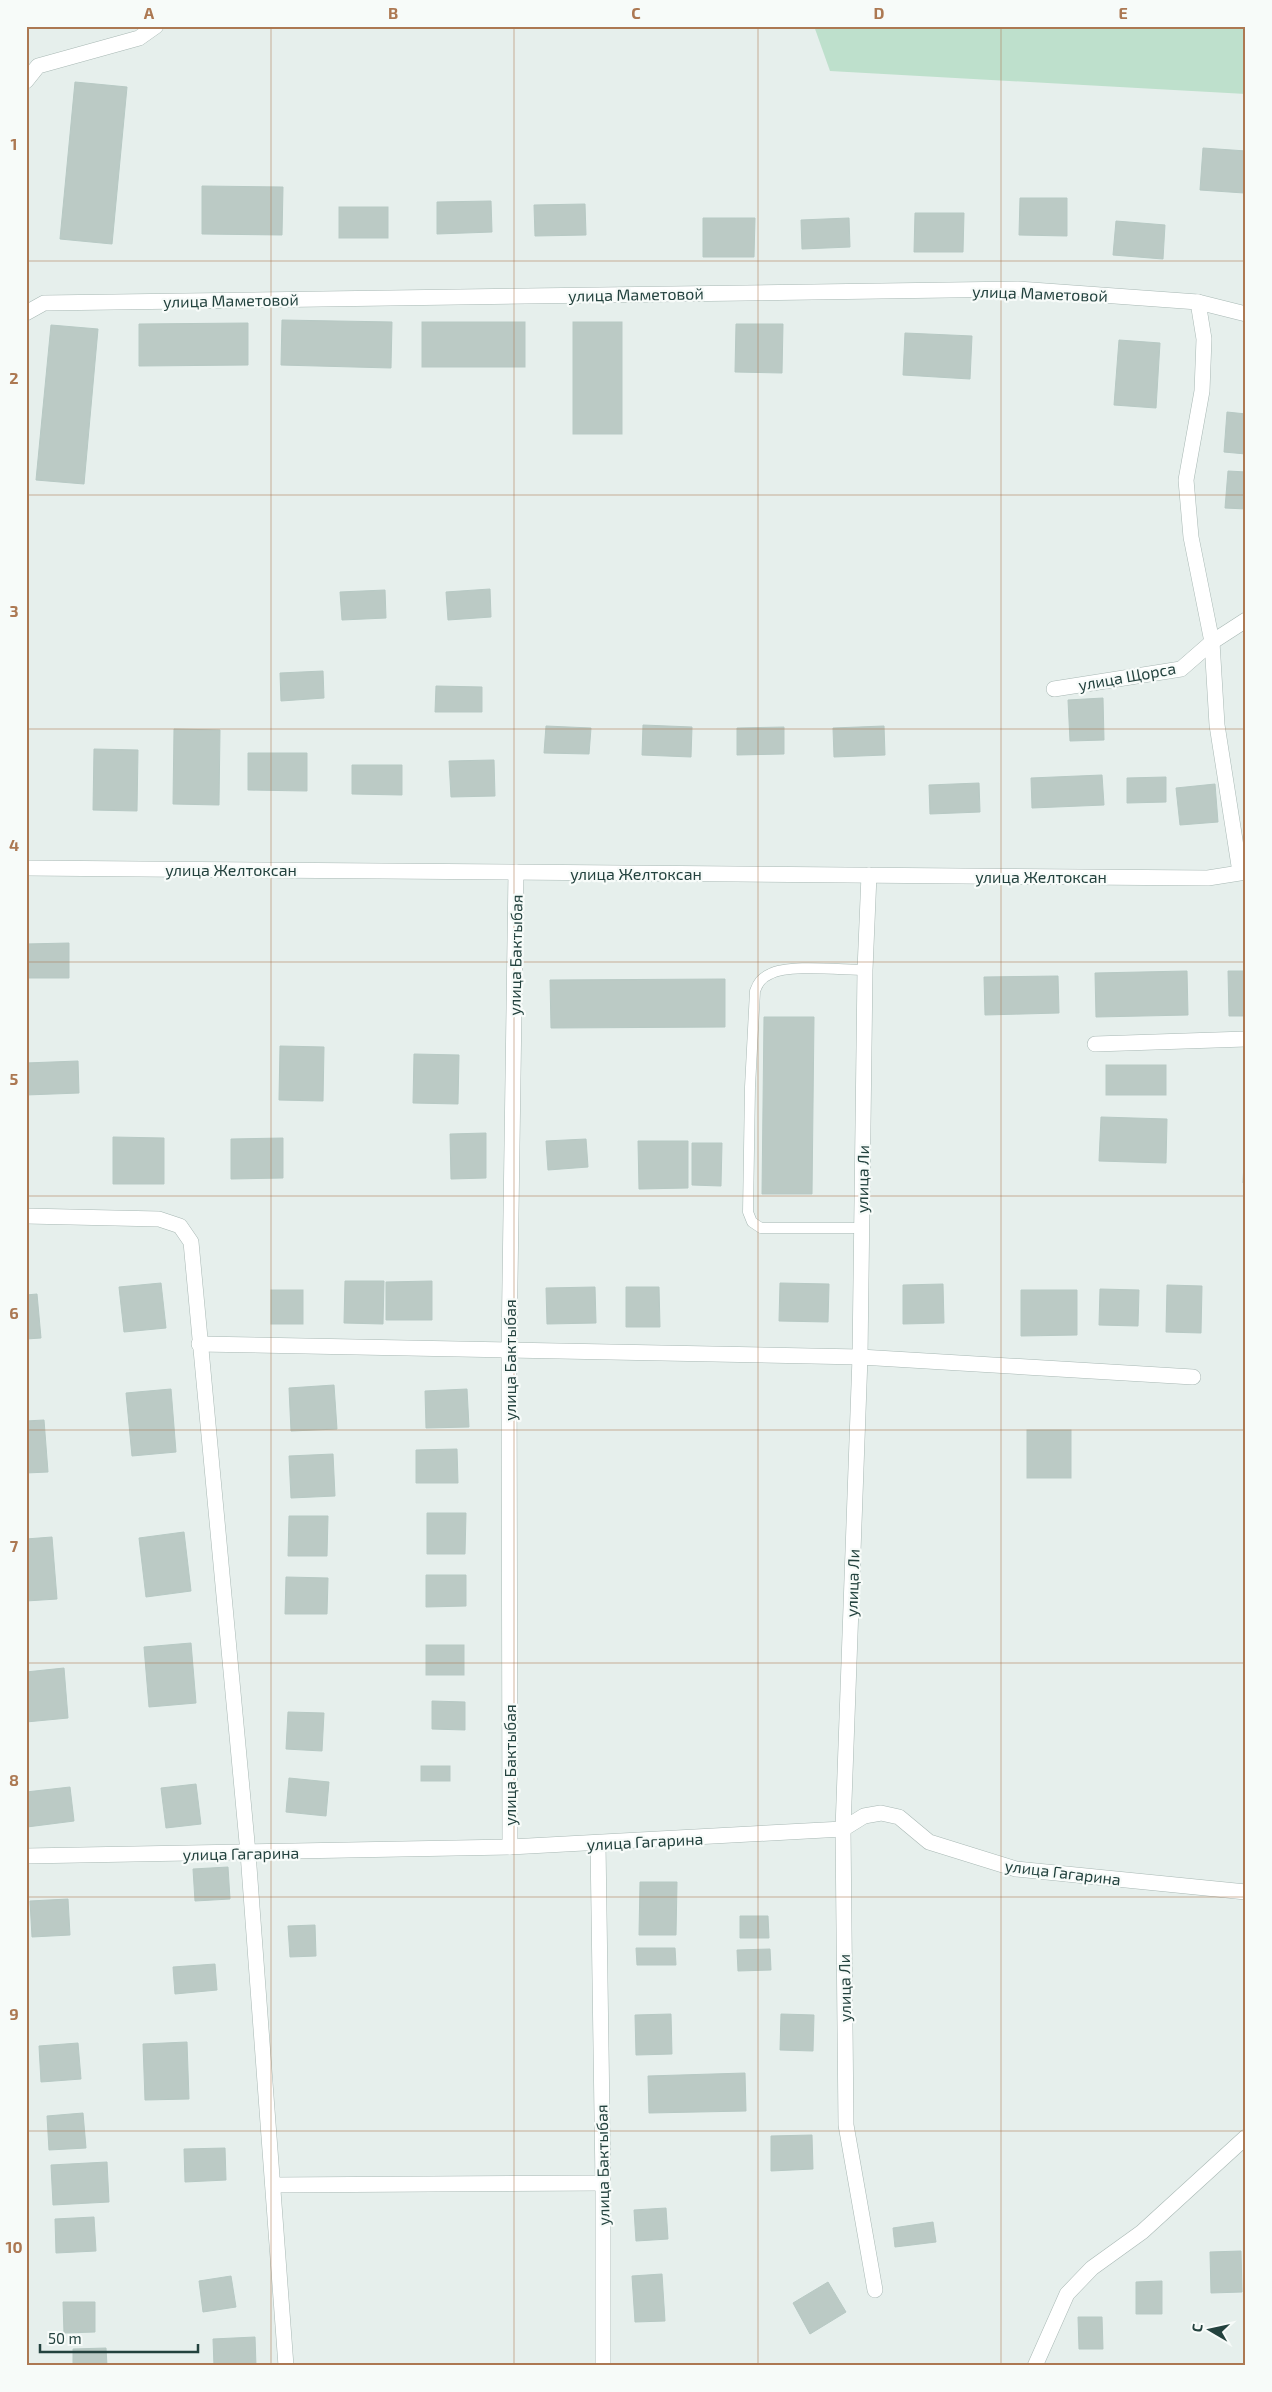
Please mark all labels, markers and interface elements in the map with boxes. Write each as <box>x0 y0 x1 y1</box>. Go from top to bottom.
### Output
text: A <box>144 3 155 22</box>
text: B <box>388 3 398 22</box>
text: C <box>631 3 641 22</box>
text: D <box>874 3 885 22</box>
text: E <box>1118 3 1128 22</box>
text: 1 <box>11 134 17 153</box>
street label: улица Маметовой <box>972 281 1108 306</box>
street label: улица Маметовой <box>568 283 704 306</box>
street label: улица Маметовой <box>163 289 299 312</box>
text: 2 <box>9 368 19 387</box>
text: 3 <box>9 601 19 620</box>
street label: улица Щорса <box>1077 658 1177 695</box>
text: 4 <box>9 835 19 854</box>
street label: улица Желтоксан <box>165 860 297 880</box>
street label: улица Желтоксан <box>570 864 702 884</box>
street label: улица Желтоксан <box>975 867 1107 887</box>
street label: улица Бактыбая <box>504 894 527 1016</box>
text: 5 <box>10 1069 19 1088</box>
street label: улица Ли <box>852 1145 873 1213</box>
street label: улица Бактыбая <box>500 1299 520 1421</box>
text: 6 <box>9 1303 19 1322</box>
text: 7 <box>10 1536 19 1555</box>
street label: улица Ли <box>841 1549 864 1617</box>
street label: улица Бактыбая <box>500 1704 520 1826</box>
text: 8 <box>9 1770 19 1789</box>
street label: улица Гагарина <box>586 1828 704 1855</box>
street label: улица Гагарина <box>183 1842 299 1865</box>
street label: улица Гагарина <box>1004 1855 1122 1890</box>
street label: улица Ли <box>834 1954 855 2022</box>
text: 9 <box>9 2004 19 2023</box>
street label: улица Бактыбая <box>591 2104 614 2226</box>
text: 10 <box>5 2237 23 2256</box>
north arrow <box>1184 2304 1234 2354</box>
scale bar <box>40 2322 198 2354</box>
text: С <box>1188 2322 1206 2333</box>
text: 50 m <box>48 2329 82 2347</box>

